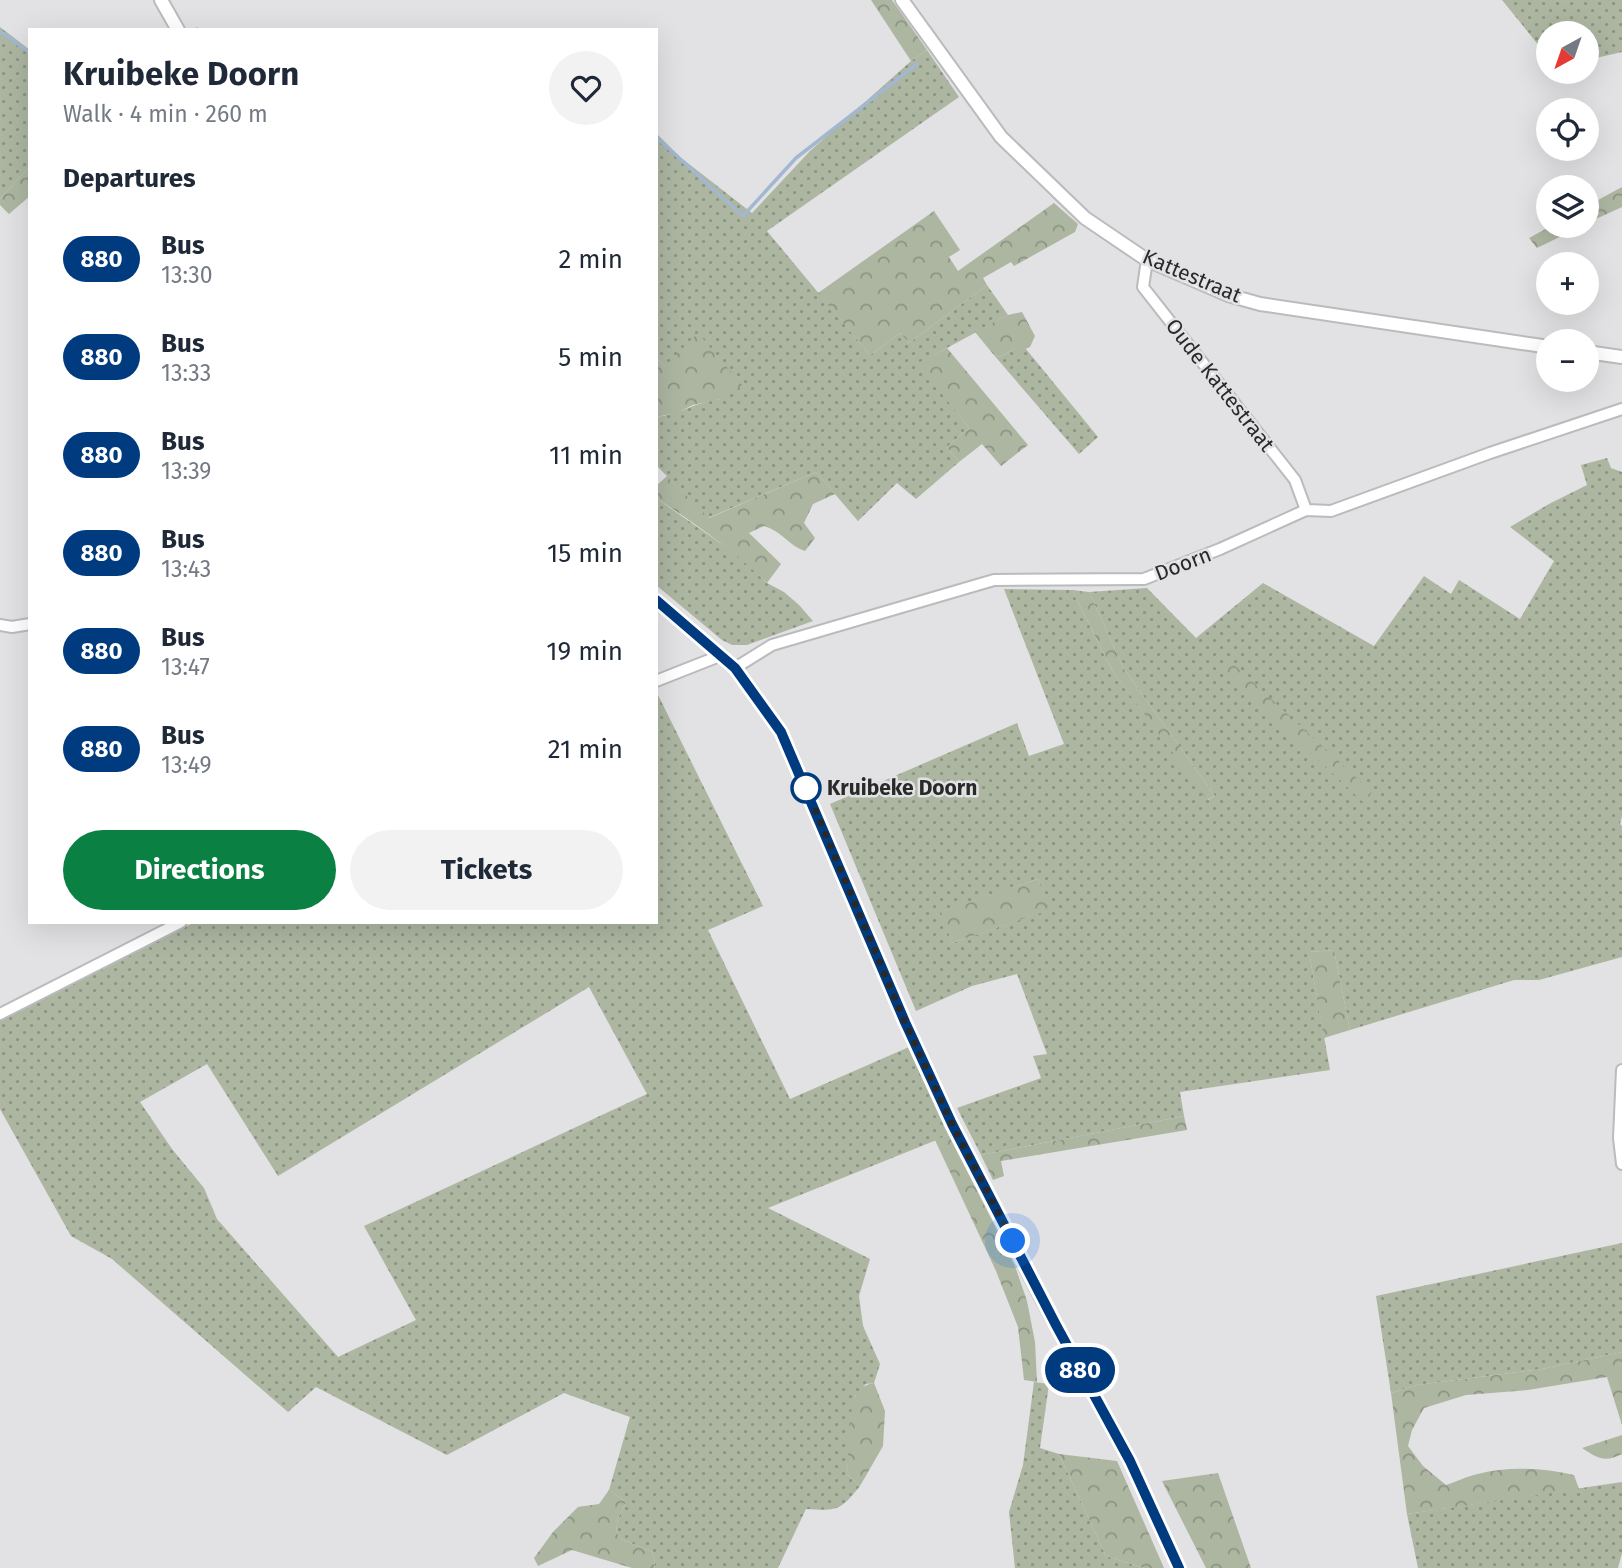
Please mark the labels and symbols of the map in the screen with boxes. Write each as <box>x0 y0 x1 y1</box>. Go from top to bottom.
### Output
north arrow <box>1536 21 1600 84</box>
street label: Kattestraat <box>1139 244 1246 309</box>
street label: Oude Kattestraat <box>1160 313 1280 457</box>
street label: Doorn <box>1151 541 1215 587</box>
marker: Kruibeke Doorn <box>791 773 821 803</box>
place label: Kruibeke Doorn <box>827 775 977 801</box>
your location <box>995 1223 1030 1258</box>
line badge: 880 <box>1040 1347 1120 1393</box>

